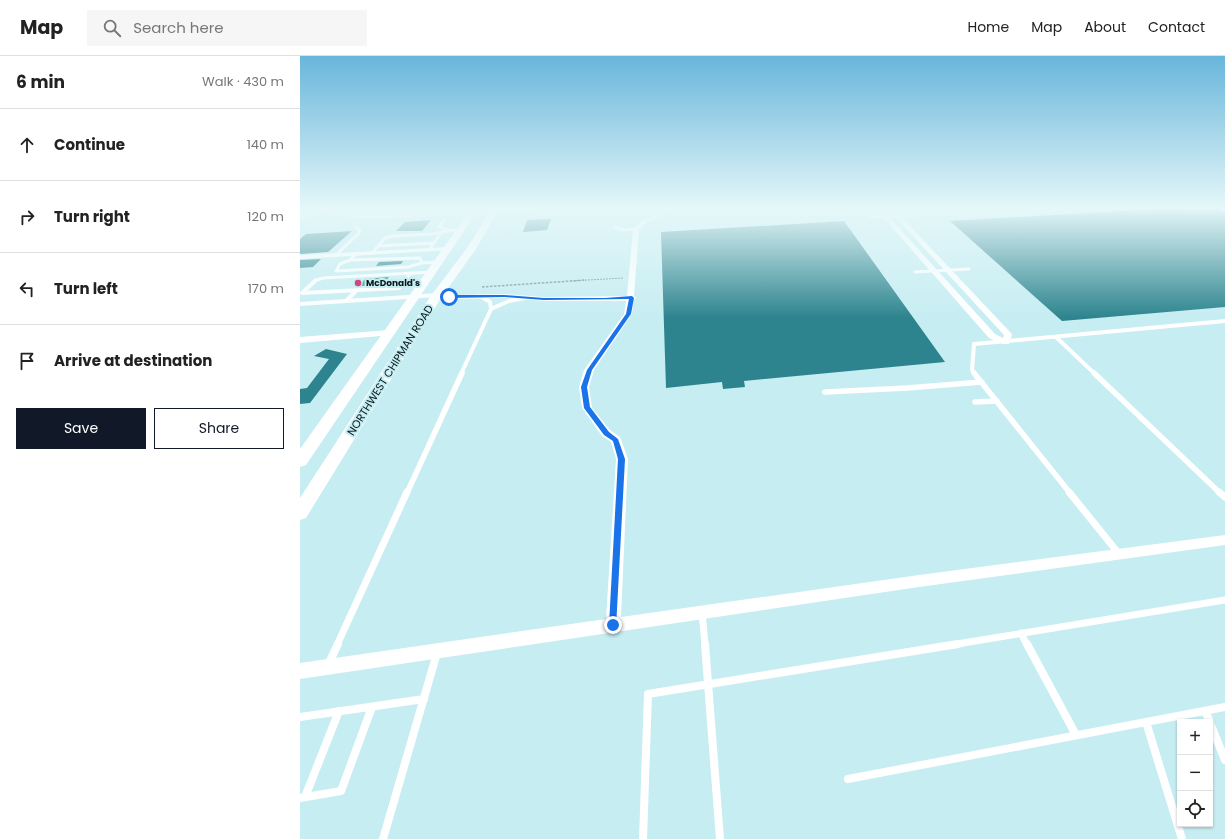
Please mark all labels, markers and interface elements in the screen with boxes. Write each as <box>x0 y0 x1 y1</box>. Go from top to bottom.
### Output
search box <box>87 10 367 46</box>
text: Map <box>20 14 63 41</box>
icon: search <box>101 17 123 39</box>
text: Search here <box>133 17 224 38</box>
text: Home <box>967 17 1009 37</box>
text: Map <box>1031 17 1062 37</box>
text: About <box>1084 17 1126 37</box>
text: Contact <box>1148 17 1205 37</box>
text: 6 min <box>16 70 65 94</box>
text: Walk · 430 m <box>202 72 284 91</box>
icon: ahead <box>16 134 38 156</box>
text: Continue <box>54 134 125 155</box>
text: 140 m <box>247 135 284 154</box>
icon: right <box>16 206 38 228</box>
text: Turn right <box>54 206 130 227</box>
text: 120 m <box>247 207 284 226</box>
place label: McDonald's <box>366 277 420 289</box>
icon: left <box>16 278 38 300</box>
text: Turn left <box>54 278 118 299</box>
marker: McDonald's <box>353 278 363 288</box>
text: 170 m <box>248 279 284 298</box>
route start <box>440 288 458 306</box>
street label: NORTHWEST CHIPMAN ROAD <box>343 301 437 439</box>
icon: arrive <box>16 350 38 372</box>
text: Arrive at destination <box>54 350 212 371</box>
button: Save <box>16 408 146 449</box>
button: Share <box>154 408 284 449</box>
route end <box>604 616 622 634</box>
map controls <box>1177 719 1213 827</box>
button: + <box>1177 719 1213 755</box>
button: − <box>1177 755 1213 791</box>
button: locate <box>1177 791 1213 827</box>

